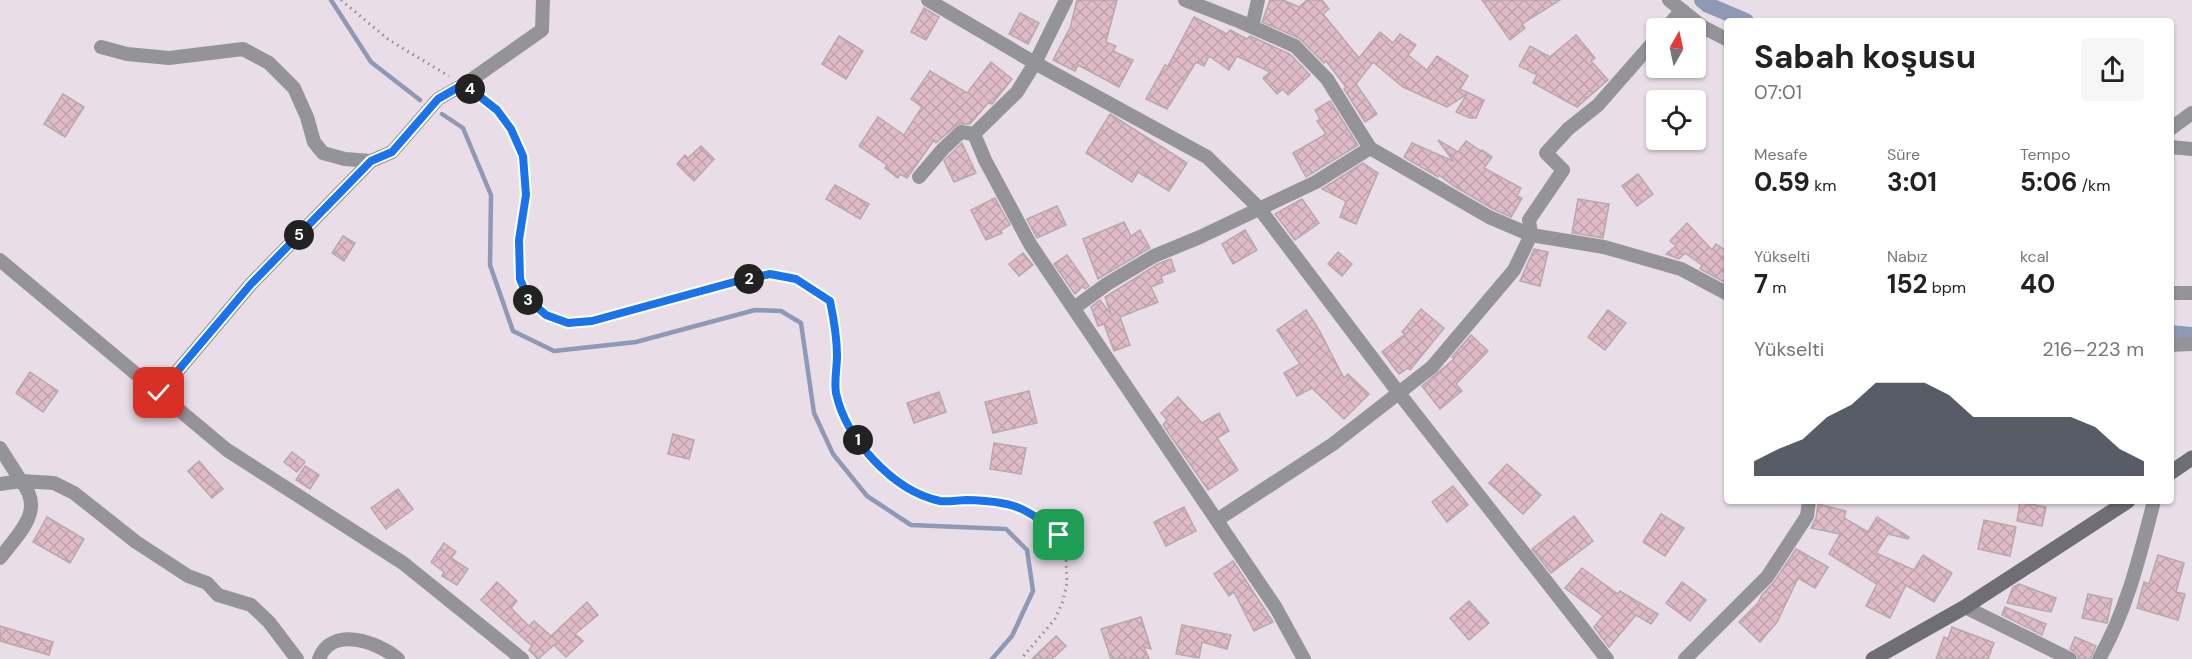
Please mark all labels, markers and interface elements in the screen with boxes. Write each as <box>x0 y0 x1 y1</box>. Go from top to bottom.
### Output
north arrow <box>1646 18 1706 78</box>
map controls <box>1646 18 1706 150</box>
text: Sabah koşusu <box>1754 35 1976 78</box>
button: share <box>2081 38 2144 101</box>
pin: 4 <box>455 74 485 104</box>
text: 4 <box>465 78 475 99</box>
text: 07:01 <box>1754 79 1802 105</box>
button: locate <box>1646 90 1706 150</box>
text: Mesafe <box>1754 144 1808 165</box>
text: Süre <box>1887 144 1920 165</box>
text: Tempo <box>2020 144 2070 165</box>
text: 0.59 <box>1754 165 1810 199</box>
text: 3:01 <box>1887 165 1937 199</box>
text: 5:06 <box>2020 165 2078 199</box>
text: km <box>1810 175 1836 196</box>
text: /km <box>2078 175 2110 196</box>
pin: 5 <box>284 220 314 250</box>
text: 5 <box>294 224 304 245</box>
text: Yükselti <box>1754 246 1810 267</box>
text: Nabız <box>1887 246 1928 267</box>
text: kcal <box>2020 246 2049 267</box>
pin: 2 <box>734 264 764 294</box>
text: 7 <box>1754 267 1768 301</box>
text: 152 <box>1887 267 1927 301</box>
text: 40 <box>2020 267 2055 301</box>
text: 2 <box>744 268 754 289</box>
text: m <box>1768 277 1786 298</box>
text: bpm <box>1927 277 1966 298</box>
pin: 3 <box>513 285 543 315</box>
text: 3 <box>523 289 533 310</box>
text: Yükselti <box>1754 336 1824 362</box>
text: 216–223 m <box>2042 336 2144 362</box>
pin <box>133 367 184 418</box>
icon: check <box>142 376 175 409</box>
pin: 1 <box>843 425 873 455</box>
text: 1 <box>855 429 861 450</box>
pin <box>1033 509 1084 560</box>
icon: arrive <box>1042 518 1075 551</box>

